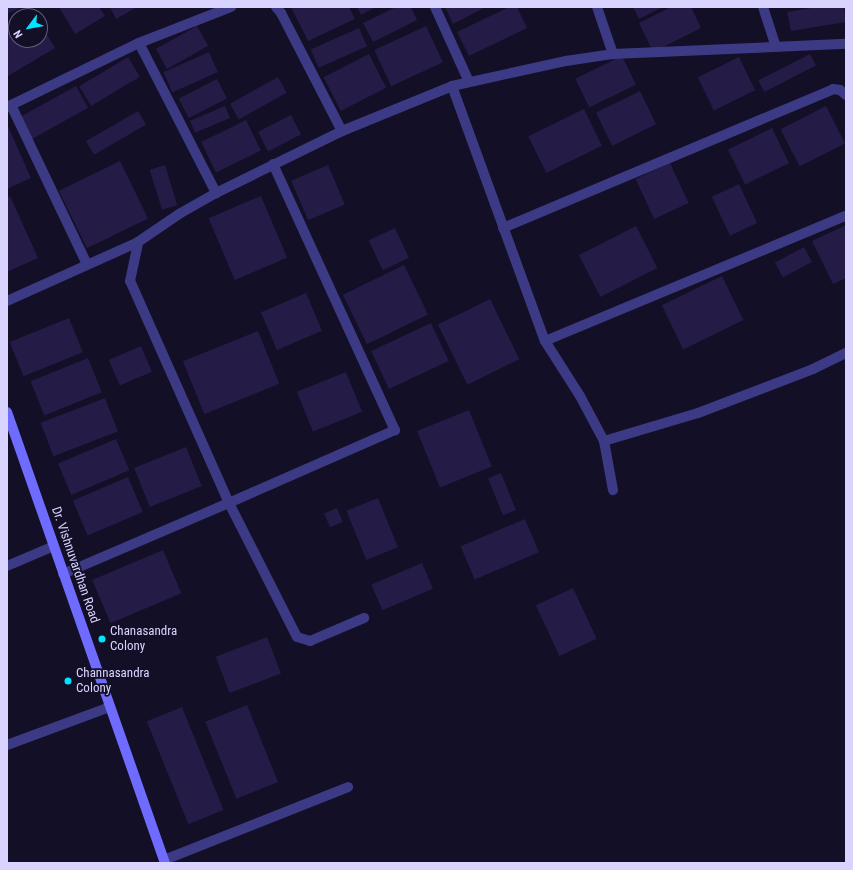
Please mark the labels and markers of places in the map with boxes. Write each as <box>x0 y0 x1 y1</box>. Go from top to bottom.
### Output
place label: Chanasandra Colony <box>110 624 177 655</box>
marker: Chanasandra Colony <box>97 634 107 644</box>
place label: Channasandra Colony <box>76 666 150 697</box>
marker: Channasandra Colony <box>63 676 73 686</box>

